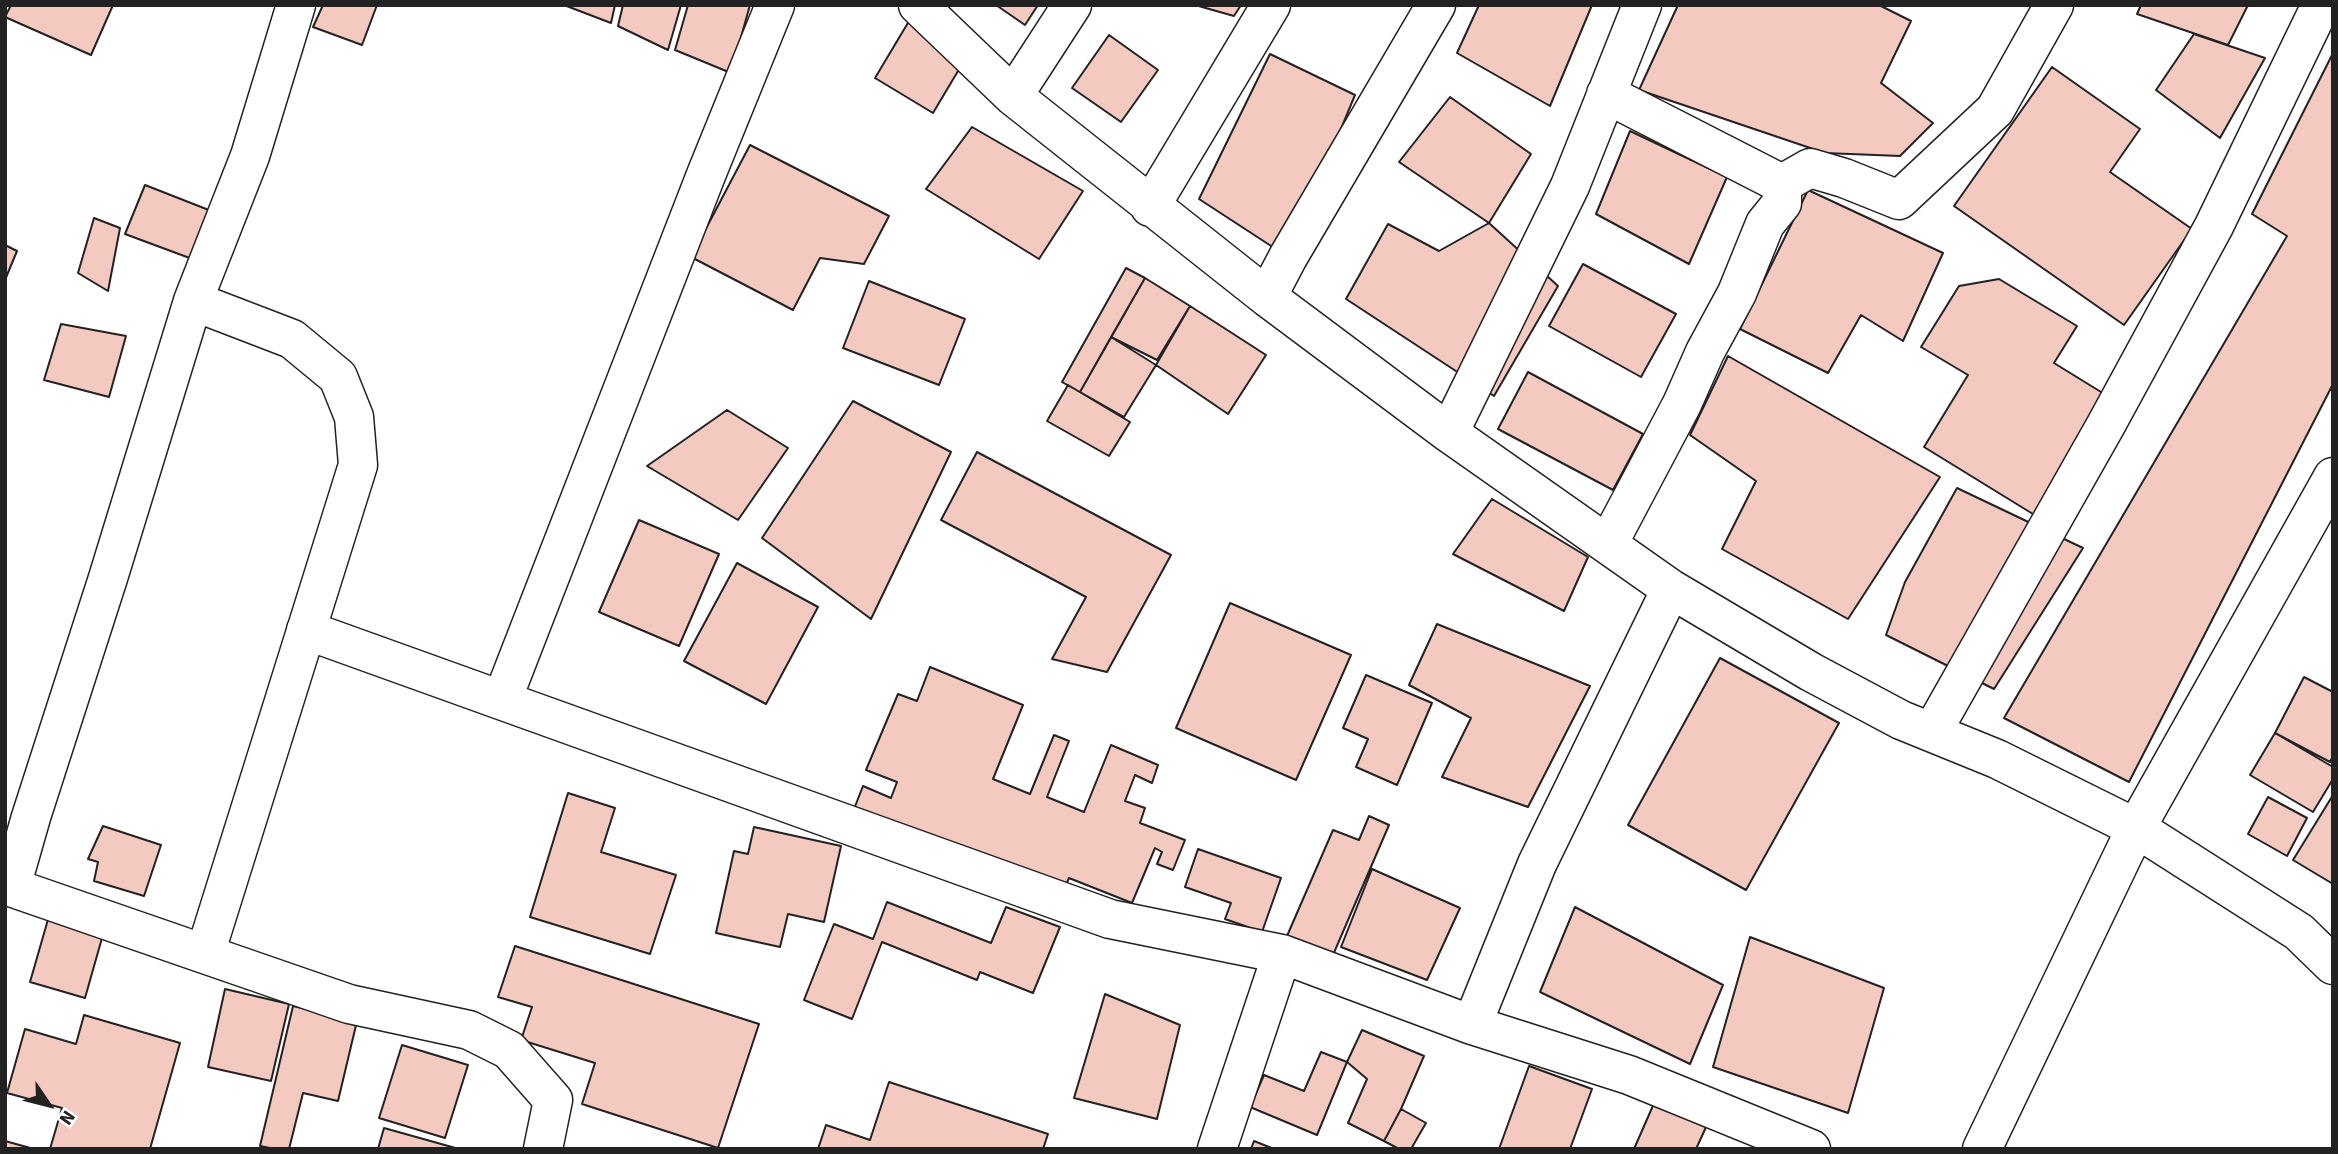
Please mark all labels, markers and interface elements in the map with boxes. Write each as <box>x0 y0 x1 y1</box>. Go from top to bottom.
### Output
north arrow <box>14 1070 84 1140</box>
text: N <box>52 1104 81 1130</box>

